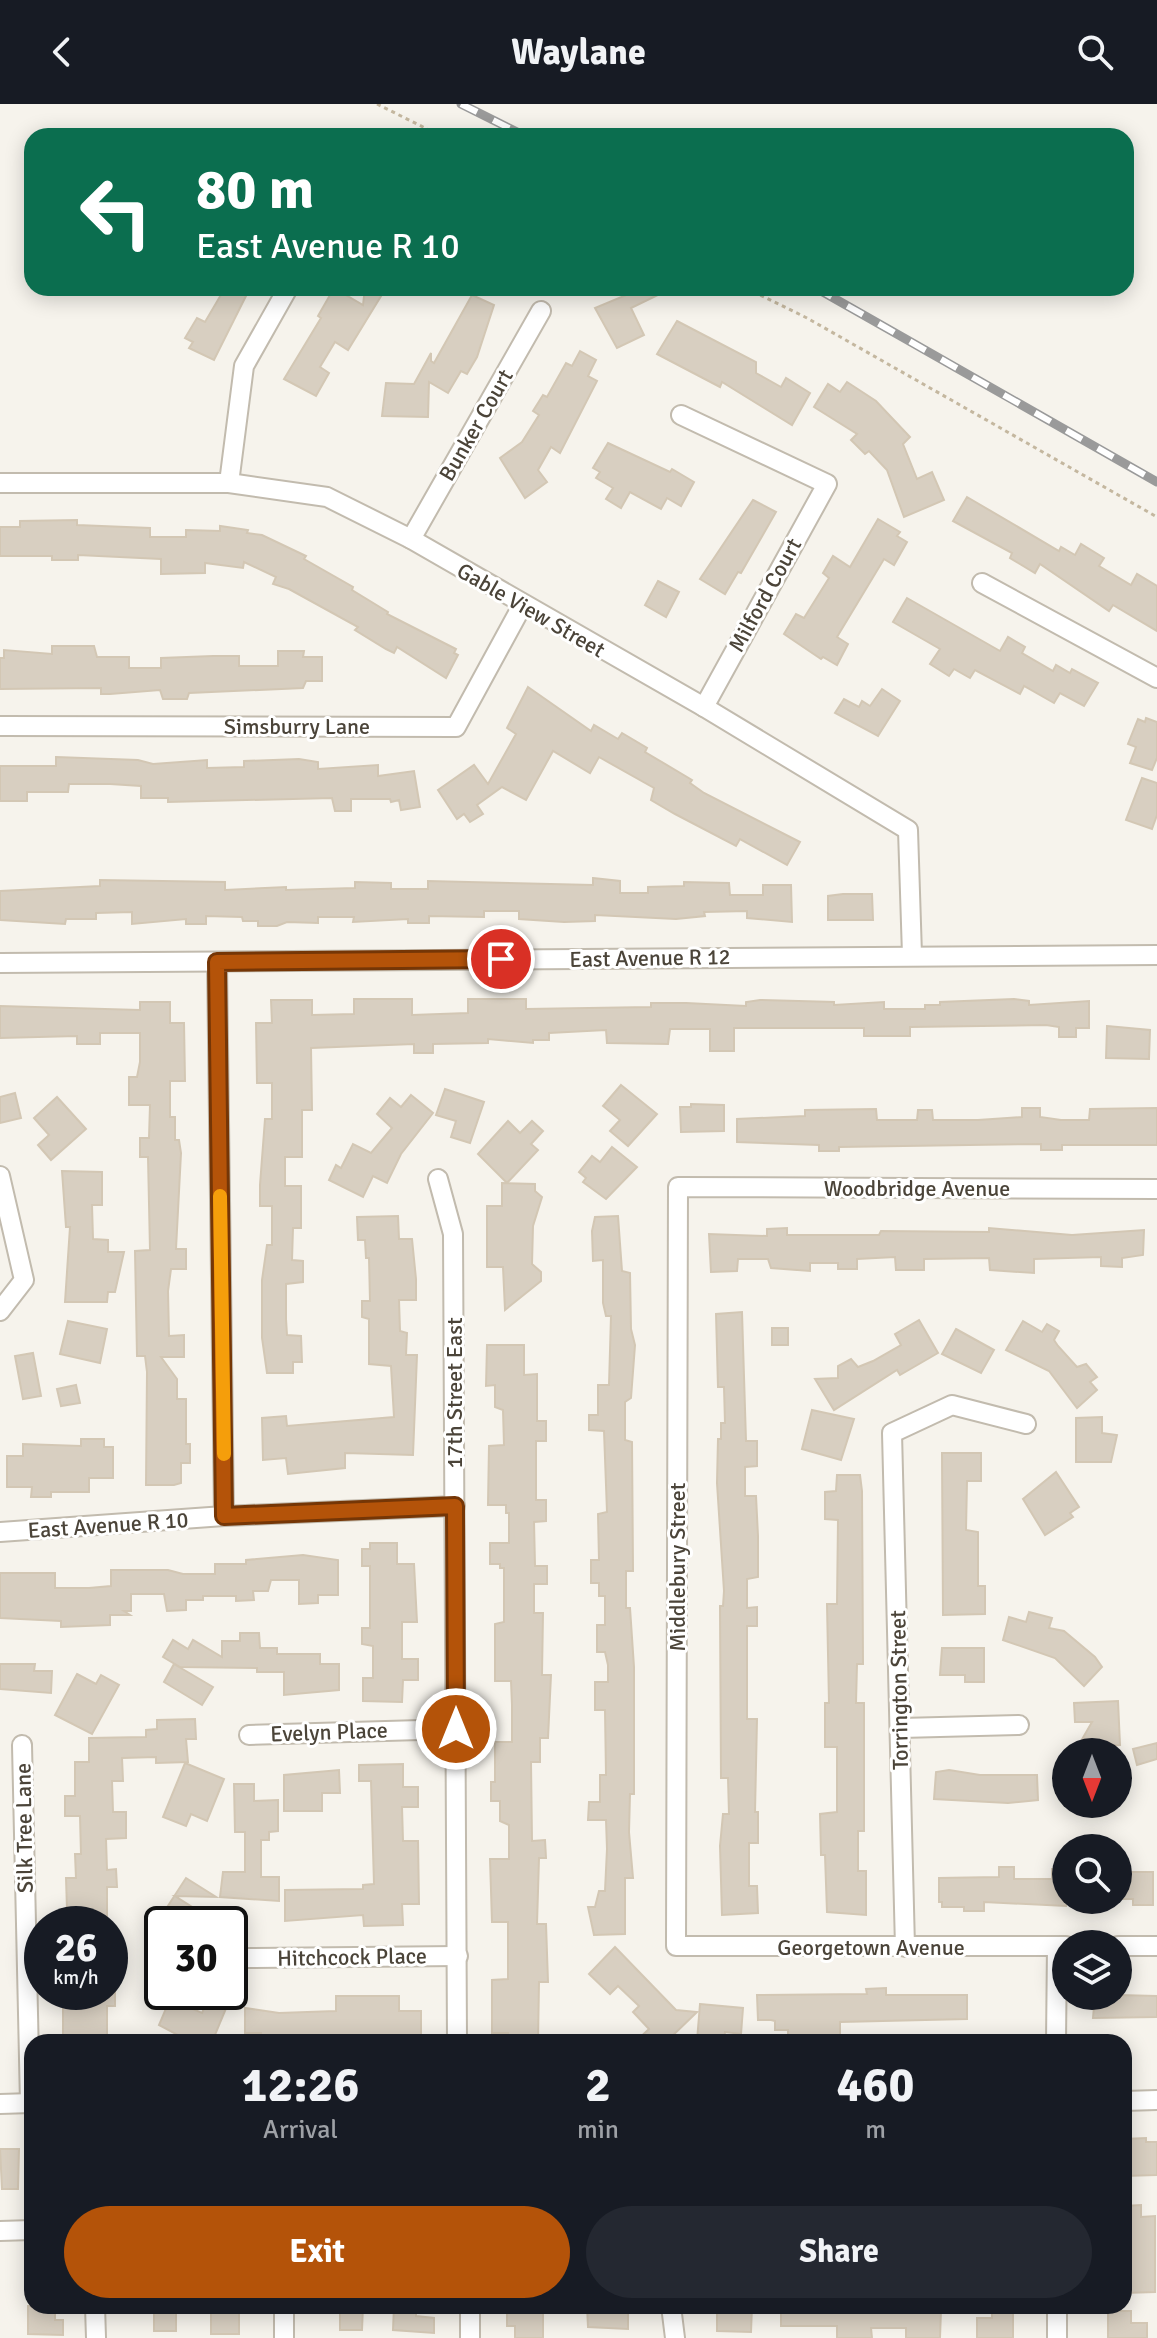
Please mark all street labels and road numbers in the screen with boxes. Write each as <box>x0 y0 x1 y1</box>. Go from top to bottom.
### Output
street label: Bunker Court <box>433 364 519 486</box>
street label: Milford Court <box>723 533 807 657</box>
street label: Gable View Street <box>452 557 610 663</box>
street label: Simsburry Lane <box>224 713 370 740</box>
street label: East Avenue R 12 <box>569 943 731 973</box>
street label: Woodbridge Avenue <box>824 1175 1010 1202</box>
street label: 17th Street East <box>441 1317 468 1469</box>
street label: Middlebury Street <box>664 1482 691 1652</box>
street label: East Avenue R 10 <box>27 1506 189 1544</box>
street label: Torrington Street <box>884 1610 914 1770</box>
street label: Evelyn Place <box>270 1716 388 1748</box>
street label: Silk Tree Lane <box>9 1763 39 1893</box>
street label: Georgetown Avenue <box>777 1934 965 1961</box>
street label: Hitchcock Place <box>277 1942 427 1972</box>

